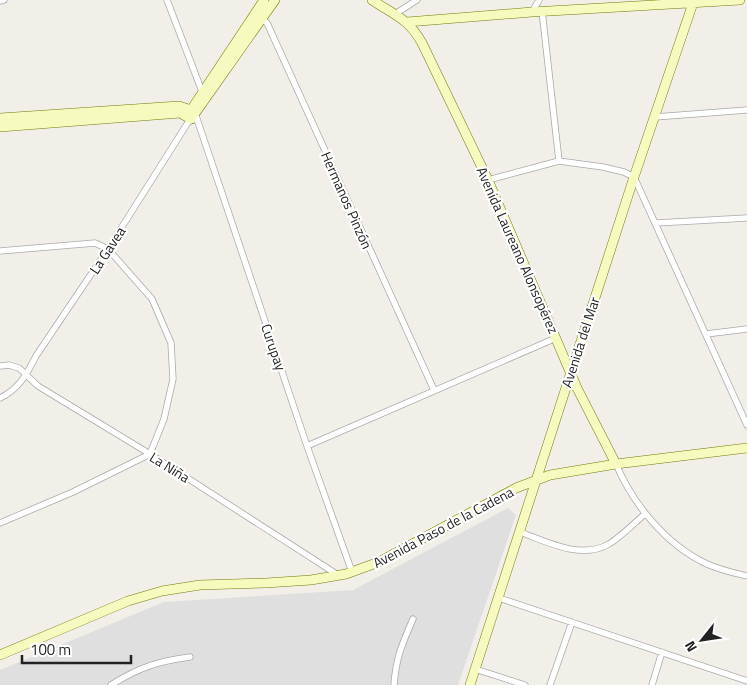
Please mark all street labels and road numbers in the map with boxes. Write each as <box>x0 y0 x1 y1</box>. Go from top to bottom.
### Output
street label: Hermanos Pinzón <box>316 148 378 252</box>
street label: Avenida Laureano Alonsopérez <box>472 163 564 337</box>
street label: La Gavea <box>84 222 130 278</box>
street label: Avenida del Mar <box>555 294 605 390</box>
street label: Curupay <box>256 321 292 373</box>
street label: La Niña <box>146 446 194 488</box>
street label: Avenida Paso de la Cadena <box>369 481 517 573</box>

